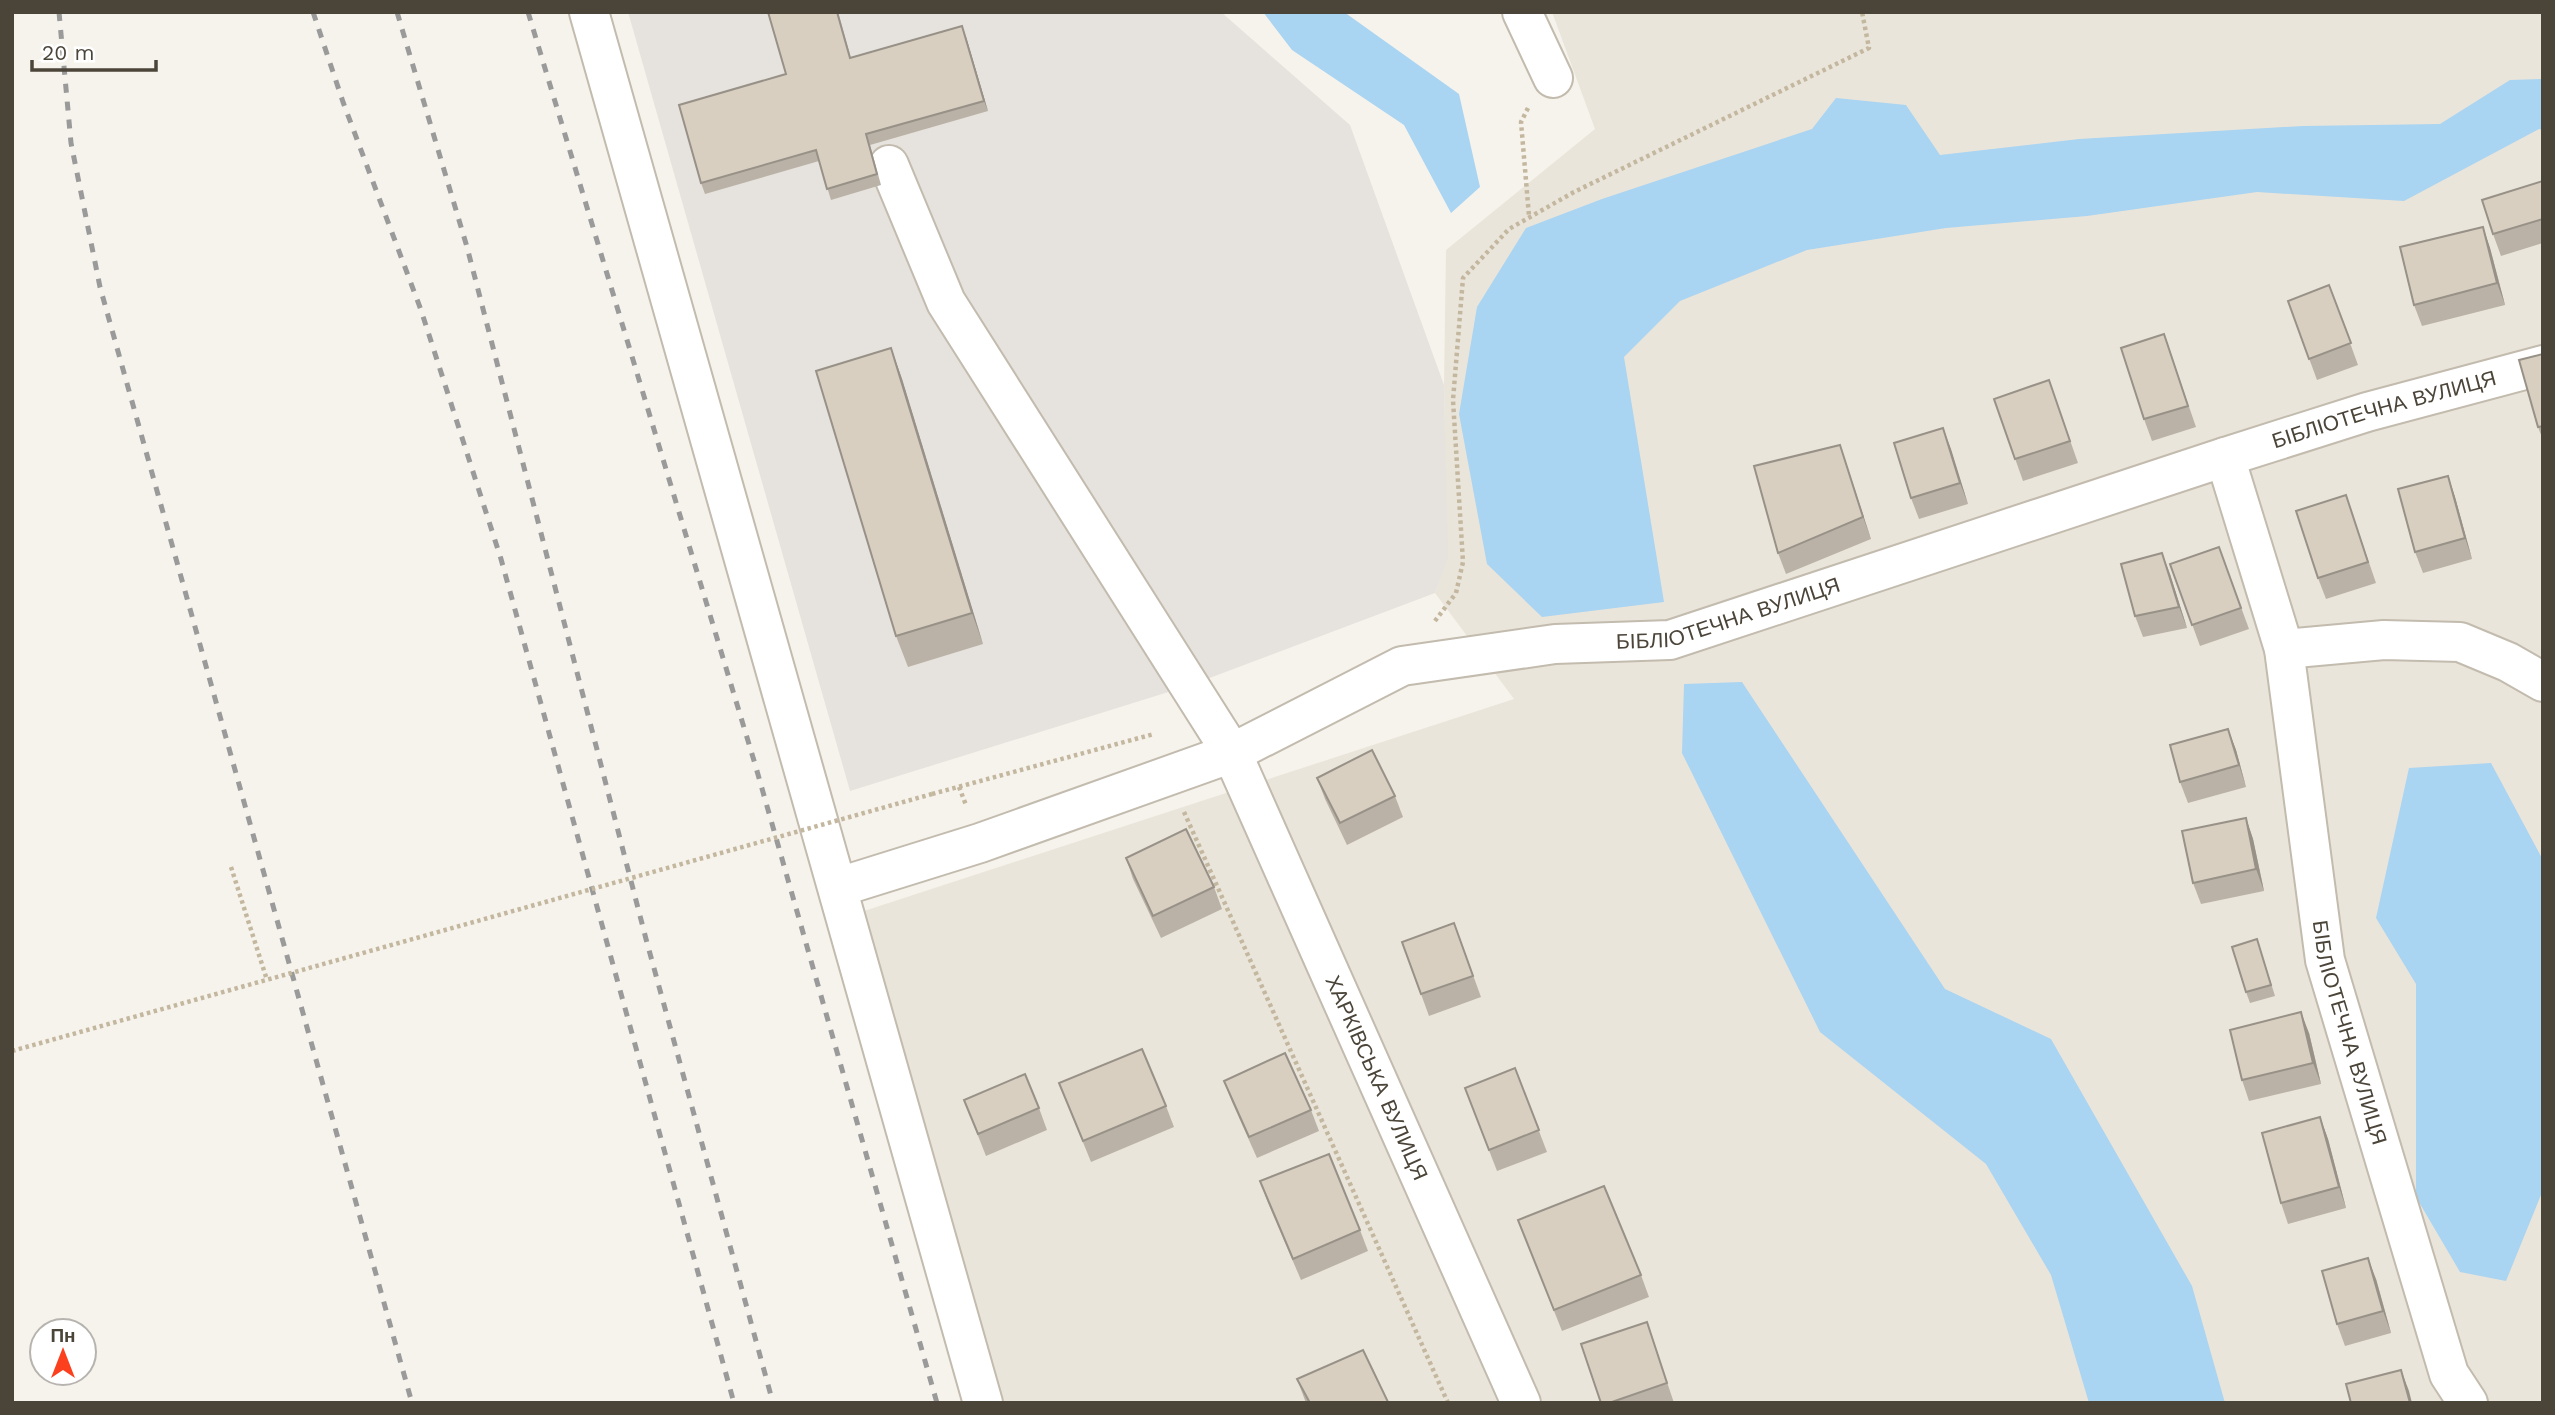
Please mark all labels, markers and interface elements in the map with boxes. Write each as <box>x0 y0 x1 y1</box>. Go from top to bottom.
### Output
scale bar <box>32 28 156 72</box>
text: 20 m <box>42 40 94 65</box>
street label: БІБЛІОТЕЧНА ВУЛИЦЯ <box>2269 365 2499 453</box>
street label: БІБЛІОТЕЧНА ВУЛИЦЯ <box>1616 572 1843 654</box>
street label: БІБЛІОТЕЧНА ВУЛИЦЯ <box>2308 919 2393 1148</box>
street label: ХАРКІВСЬКА ВУЛИЦЯ <box>1321 971 1433 1184</box>
north arrow <box>28 1317 98 1387</box>
text: Пн <box>50 1324 76 1347</box>

